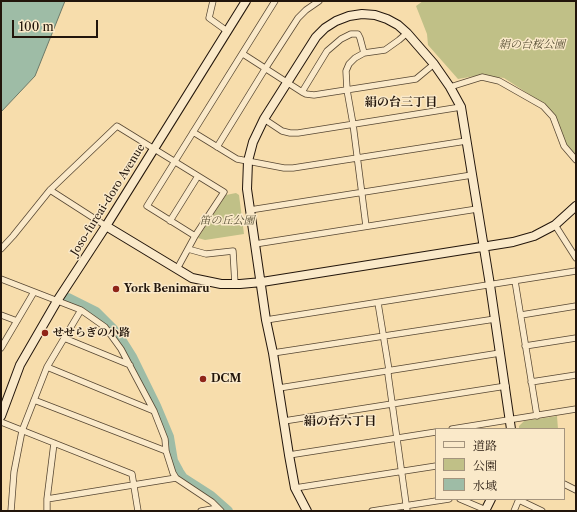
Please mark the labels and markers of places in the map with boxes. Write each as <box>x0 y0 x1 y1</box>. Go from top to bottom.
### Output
place label: York Benimaru <box>124 282 210 296</box>
marker: York Benimaru <box>111 284 121 294</box>
place label: せせらぎの小路 <box>53 326 130 340</box>
marker: せせらぎの小路 <box>40 328 50 338</box>
place label: DCM <box>211 372 241 386</box>
marker: DCM <box>198 374 208 384</box>

